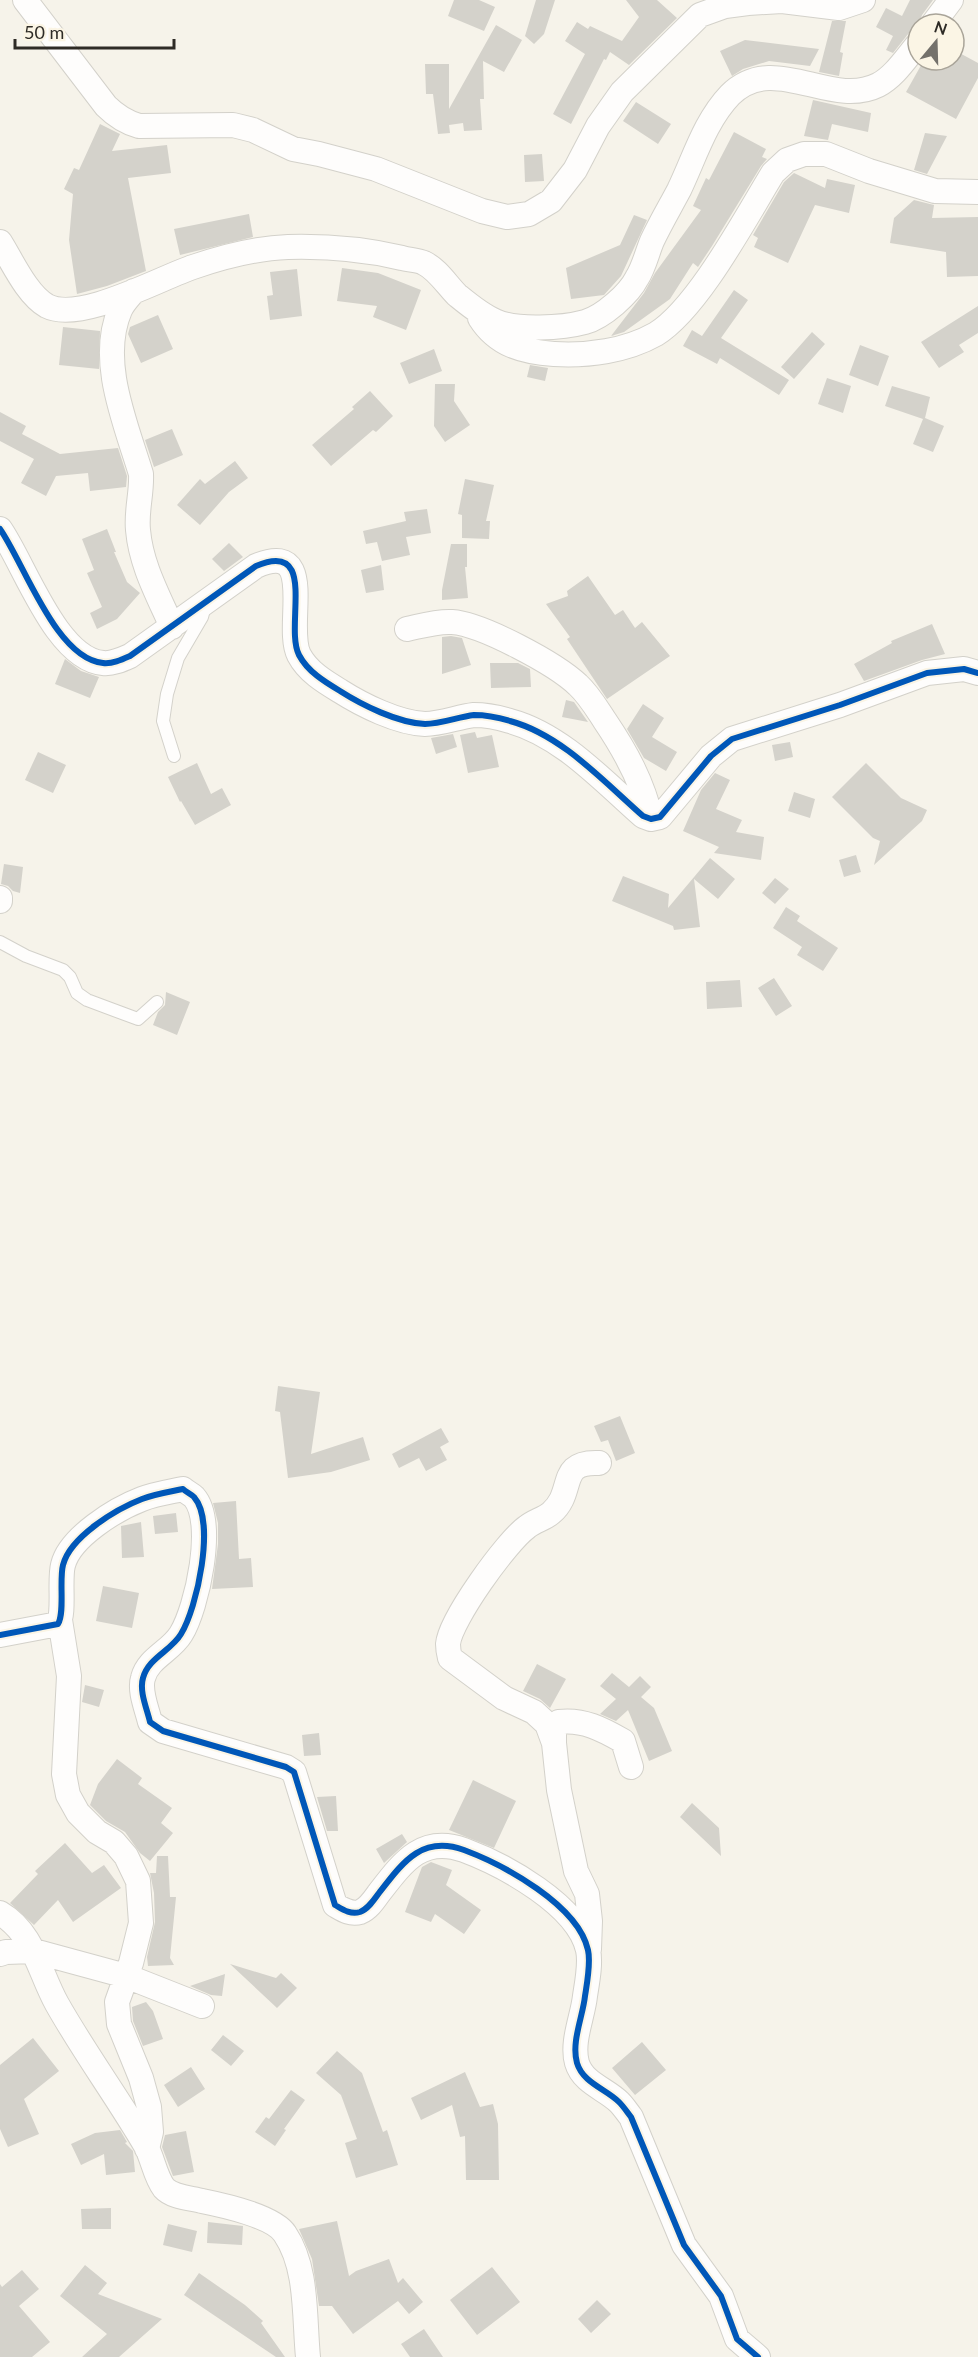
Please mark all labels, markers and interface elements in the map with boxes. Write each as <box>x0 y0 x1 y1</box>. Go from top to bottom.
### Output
scale bar <box>15 12 174 50</box>
north arrow <box>906 12 966 72</box>
text: N <box>932 16 950 38</box>
text: 50 m <box>24 21 64 43</box>

